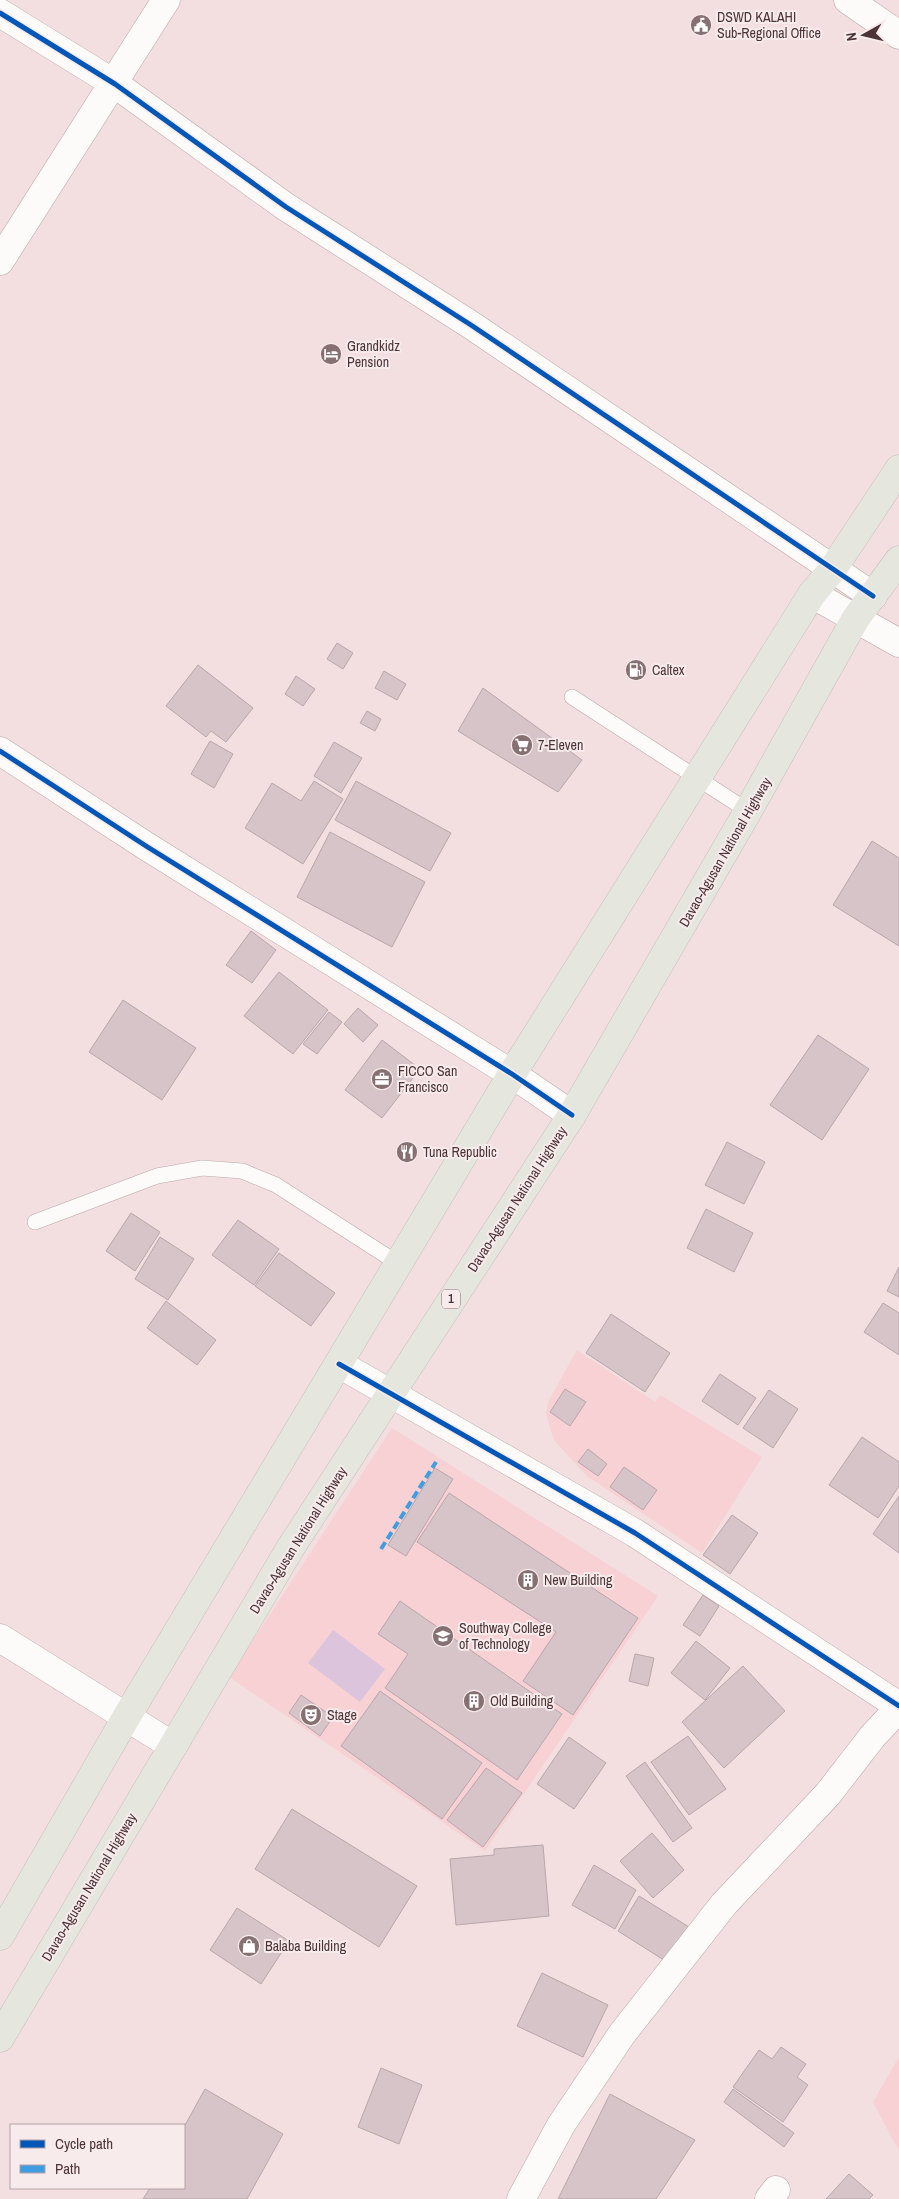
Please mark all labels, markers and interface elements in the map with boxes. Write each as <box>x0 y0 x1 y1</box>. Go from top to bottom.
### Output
place label: DSWD KALAHI Sub-Regional Office <box>717 8 821 42</box>
north arrow <box>839 10 889 60</box>
public building icon: DSWD KALAHI Sub-Regional Office <box>689 13 713 37</box>
text: N <box>842 31 861 42</box>
place label: Grandkidz Pension <box>347 337 400 371</box>
hotel icon: Grandkidz Pension <box>319 342 343 366</box>
fuel station icon: Caltex <box>624 658 648 682</box>
place label: Caltex <box>652 661 685 679</box>
supermarket icon: 7-Eleven <box>510 733 534 757</box>
place label: 7-Eleven <box>538 736 583 754</box>
street label: Davao-Agusan National Highway <box>675 774 775 930</box>
place label: FICCO San Francisco <box>398 1062 457 1096</box>
office icon: FICCO San Francisco <box>370 1067 394 1091</box>
street label: Davao-Agusan National Highway <box>463 1123 571 1275</box>
restaurant icon: Tuna Republic <box>395 1140 419 1164</box>
place label: Tuna Republic <box>423 1143 497 1161</box>
road number: 1 <box>442 1290 460 1308</box>
street label: Davao-Agusan National Highway <box>245 1463 351 1617</box>
building icon: New Building <box>516 1568 540 1592</box>
place label: New Building <box>544 1571 613 1589</box>
place label: Southway College of Technology <box>459 1619 552 1653</box>
school or university icon: Southway College of Technology <box>431 1624 455 1648</box>
building icon: Old Building <box>462 1689 486 1713</box>
place label: Old Building <box>490 1692 554 1710</box>
theatre icon: Stage <box>299 1703 323 1727</box>
place label: Stage <box>327 1706 357 1724</box>
street label: Davao-Agusan National Highway <box>38 1809 141 1964</box>
shop icon: Balaba Building <box>237 1934 261 1958</box>
place label: Balaba Building <box>265 1937 347 1955</box>
legend <box>10 2124 185 2189</box>
text: Cycle path <box>55 2133 113 2154</box>
text: Path <box>55 2158 80 2179</box>

